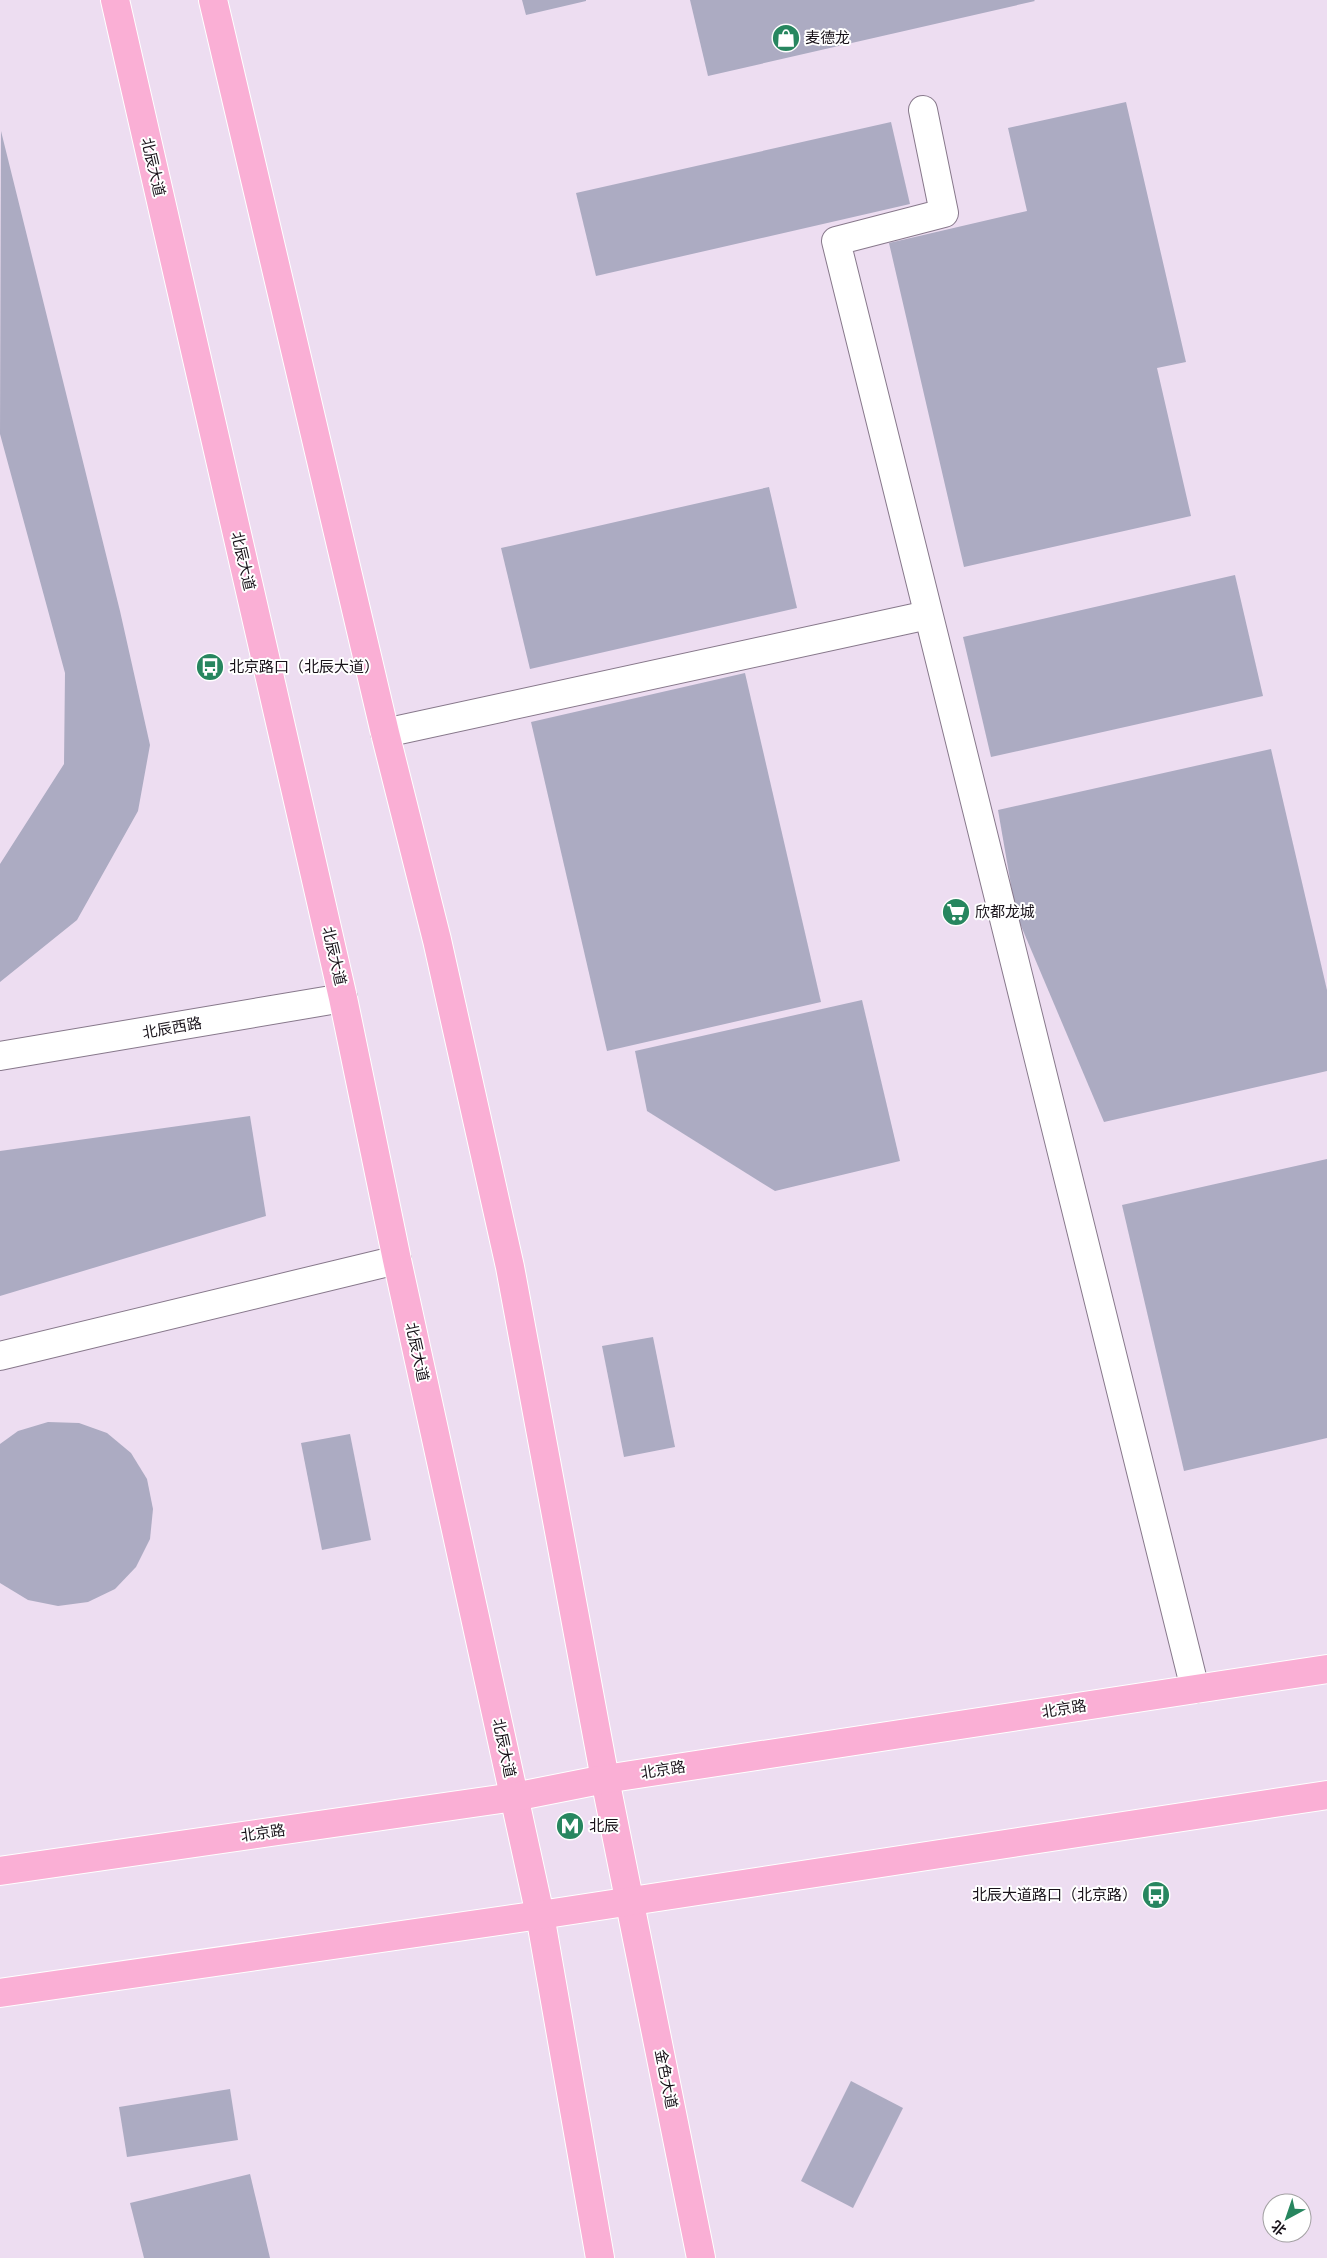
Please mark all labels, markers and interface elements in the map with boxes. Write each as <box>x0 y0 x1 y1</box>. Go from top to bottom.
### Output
shop icon: 麦德龙 <box>771 23 801 53</box>
place label: 麦德龙 <box>805 29 850 47</box>
street label: 北辰大道 <box>137 136 169 198</box>
street label: 北辰大道 <box>227 530 259 592</box>
bus stop icon: 北京路口（北辰大道） <box>195 652 225 682</box>
place label: 北京路口（北辰大道） <box>229 658 379 676</box>
supermarket icon: 欣都龙城 <box>941 897 971 927</box>
place label: 欣都龙城 <box>975 903 1035 921</box>
street label: 北辰大道 <box>318 925 350 987</box>
street label: 北辰西路 <box>141 1014 203 1042</box>
street label: 北辰大道 <box>402 1321 432 1383</box>
street label: 北京路 <box>1040 1697 1088 1721</box>
street label: 北辰大道 <box>489 1717 519 1779</box>
street label: 北京路 <box>639 1758 687 1782</box>
metro station icon: 北辰 <box>555 1811 585 1841</box>
place label: 北辰 <box>589 1817 619 1835</box>
street label: 北京路 <box>239 1821 287 1845</box>
bus stop icon: 北辰大道路口（北京路） <box>1141 1880 1171 1910</box>
place label: 北辰大道路口（北京路） <box>972 1886 1137 1904</box>
street label: 金色大道 <box>651 2048 681 2110</box>
north arrow <box>1262 2193 1312 2243</box>
text: 北 <box>1268 2217 1289 2239</box>

